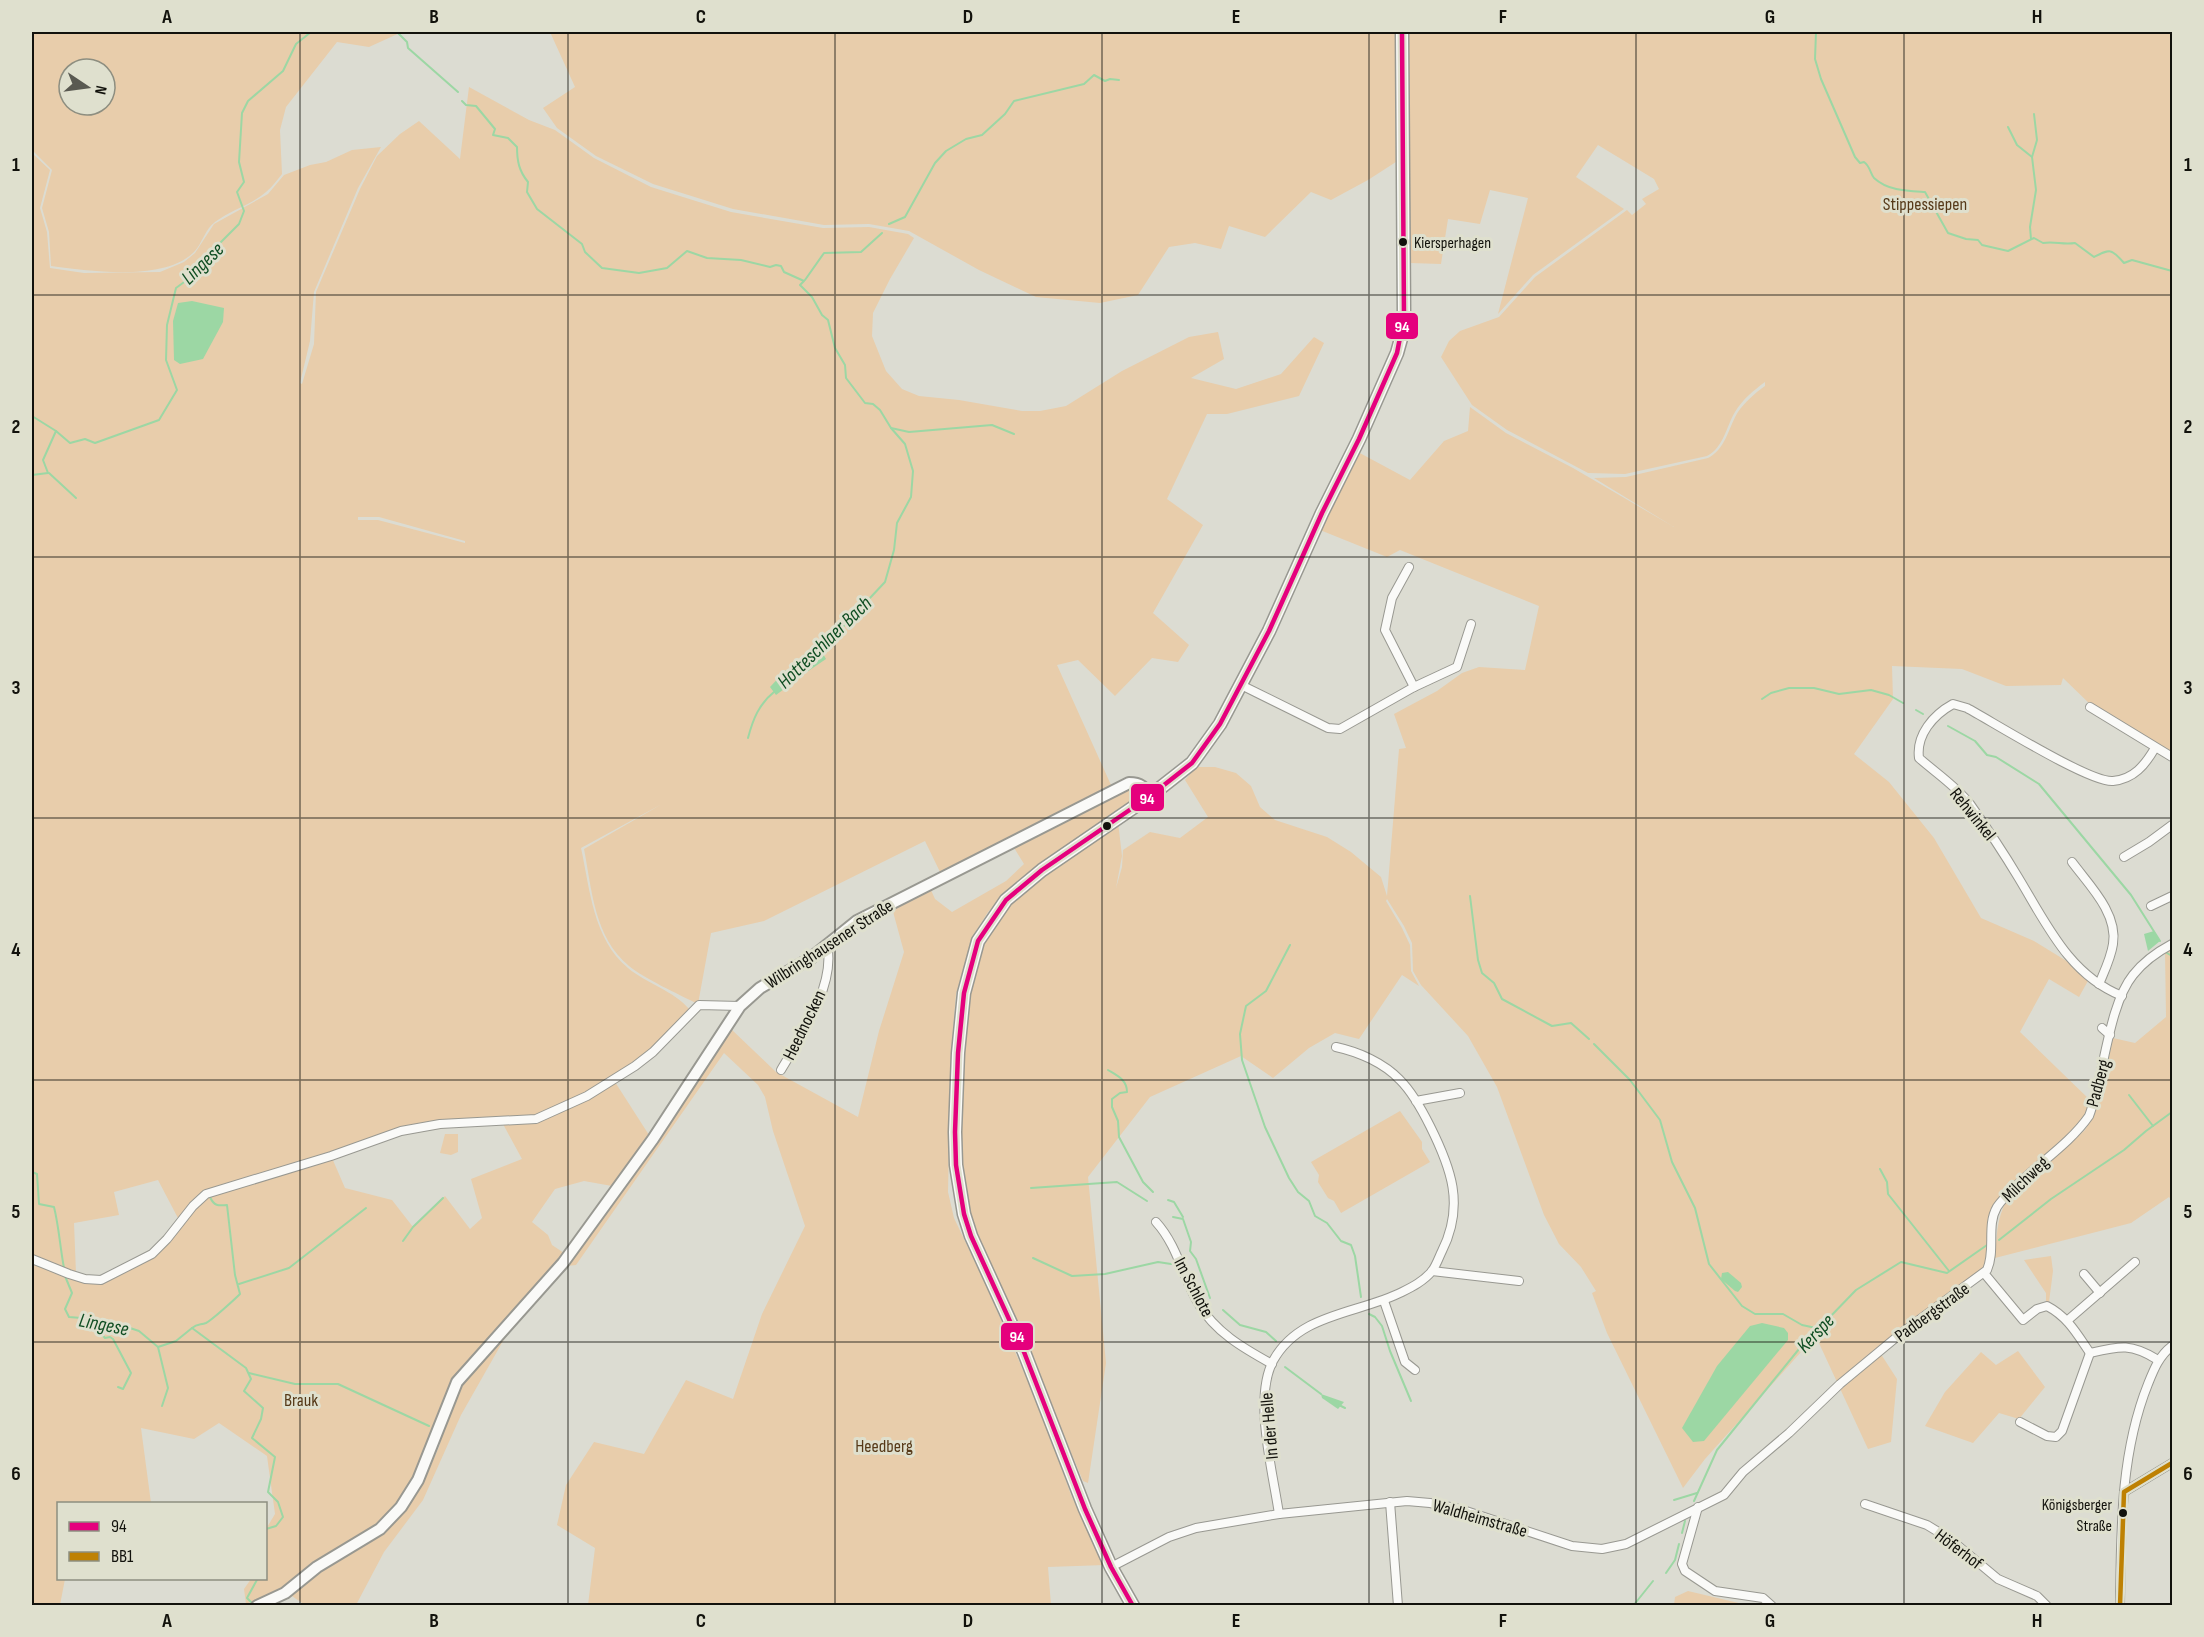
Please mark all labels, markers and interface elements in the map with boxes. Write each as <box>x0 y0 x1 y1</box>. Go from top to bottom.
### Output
text: A <box>161 5 172 29</box>
text: B <box>429 5 439 29</box>
text: C <box>696 5 706 29</box>
text: D <box>963 5 973 29</box>
text: E <box>1232 5 1240 29</box>
text: F <box>1499 5 1507 29</box>
text: G <box>1765 5 1775 29</box>
text: H <box>2032 5 2042 29</box>
north arrow <box>57 57 117 117</box>
text: N <box>90 84 110 96</box>
text: 1 <box>12 153 20 177</box>
text: 1 <box>2184 153 2192 177</box>
park label: Stippessiepen <box>1883 194 1967 215</box>
place label: Kiersperhagen <box>1414 234 1491 253</box>
marker: Kiersperhagen <box>1397 236 1409 248</box>
water label: Lingese <box>176 238 229 290</box>
line badge: 94 <box>1385 312 1419 340</box>
text: 94 <box>1394 318 1410 337</box>
text: 2 <box>12 415 20 439</box>
text: 2 <box>2184 415 2192 439</box>
water label: Hotteschlaer Bach <box>772 592 877 694</box>
text: 3 <box>12 676 21 700</box>
text: 3 <box>2184 676 2193 700</box>
line badge: 94 <box>1130 783 1165 812</box>
street label: Rehwinkel <box>1945 784 2000 845</box>
text: 94 <box>1139 790 1155 809</box>
unlabelled marker <box>1101 820 1113 832</box>
street label: Wilbringhausener Straße <box>762 895 897 994</box>
text: 4 <box>11 938 21 962</box>
text: 4 <box>2183 938 2193 962</box>
street label: Heednocken <box>779 987 830 1064</box>
street label: Padberg <box>2082 1057 2115 1109</box>
street label: Milchweg <box>1998 1152 2053 1207</box>
text: 5 <box>12 1200 21 1224</box>
text: 5 <box>2184 1200 2193 1224</box>
street label: Im Schlote <box>1169 1254 1218 1320</box>
street label: Padbergstraße <box>1891 1278 1974 1346</box>
water label: Lingese <box>77 1308 131 1342</box>
water label: Kerspe <box>1792 1309 1840 1358</box>
line badge: 94 <box>1000 1322 1034 1351</box>
text: 94 <box>1009 1328 1025 1347</box>
park label: Brauk <box>284 1390 318 1411</box>
street label: In der Helle <box>1256 1392 1283 1460</box>
park label: Heedberg <box>855 1436 913 1457</box>
text: 6 <box>11 1462 21 1486</box>
text: 6 <box>2183 1462 2193 1486</box>
street label: Waldheimstraße <box>1430 1495 1530 1542</box>
place label: Königsberger Straße <box>2042 1496 2112 1536</box>
legend <box>57 1502 267 1580</box>
marker: Königsberger Straße <box>2117 1507 2129 1519</box>
text: 94 <box>111 1516 127 1537</box>
street label: Höferhof <box>1931 1525 1987 1575</box>
text: BB1 <box>111 1546 134 1567</box>
text: A <box>161 1609 172 1633</box>
text: B <box>429 1609 439 1633</box>
text: C <box>696 1609 706 1633</box>
text: D <box>963 1609 973 1633</box>
text: E <box>1232 1609 1240 1633</box>
text: F <box>1499 1609 1507 1633</box>
text: G <box>1765 1609 1775 1633</box>
text: H <box>2032 1609 2042 1633</box>

